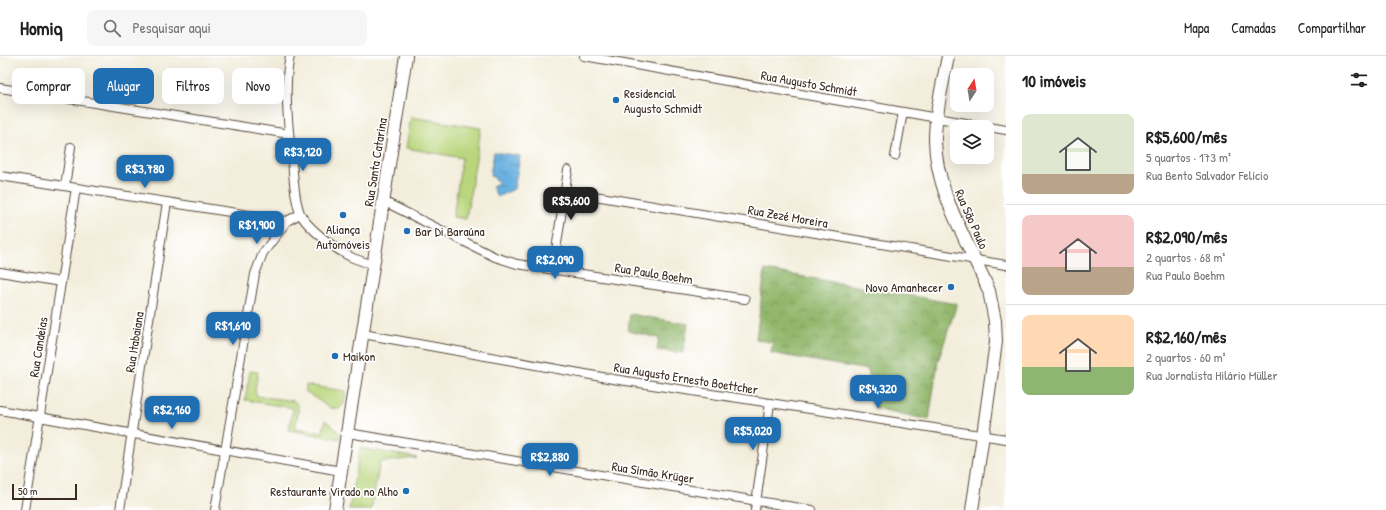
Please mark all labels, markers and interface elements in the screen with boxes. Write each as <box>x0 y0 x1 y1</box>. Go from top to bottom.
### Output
search box <box>87 10 367 46</box>
text: Homiq <box>20 15 63 41</box>
icon: search <box>101 17 123 39</box>
text: Pesquisar aqui <box>133 17 211 38</box>
text: Mapa <box>1184 18 1209 37</box>
text: Camadas <box>1231 18 1276 37</box>
text: Compartilhar <box>1298 18 1366 37</box>
street label: Rua Augusto Schmidt <box>760 66 859 100</box>
chip: Comprar <box>12 68 85 104</box>
chip: Alugar <box>93 68 154 104</box>
chip: Filtros <box>162 68 224 104</box>
chip: Novo <box>232 68 284 104</box>
north arrow <box>950 68 994 112</box>
map controls <box>950 68 994 164</box>
text: 10 imóveis <box>1022 69 1086 92</box>
icon: filters <box>1348 69 1370 91</box>
place label: Residencial Augusto Schmidt <box>624 84 703 117</box>
marker: Residencial Augusto Schmidt <box>611 95 621 105</box>
street label: Rua Santa Catarina <box>359 116 391 208</box>
button: layers <box>950 120 994 164</box>
text: R$5,600/mês <box>1146 125 1227 148</box>
icon: home <box>1054 130 1102 178</box>
pin: R$3,120 <box>266 138 340 172</box>
text: R$3,120 <box>284 142 322 160</box>
text: 5 quartos · 173 m² <box>1146 148 1231 166</box>
pin: R$3,780 <box>108 155 182 189</box>
text: R$3,780 <box>126 159 164 177</box>
text: Rua Bento Salvador Felício <box>1146 166 1268 184</box>
street label: Rua São Paulo <box>951 186 993 252</box>
pin: R$5,600 <box>534 187 608 221</box>
text: R$5,600 <box>552 191 590 209</box>
street label: Rua Zezé Moreira <box>747 200 829 232</box>
marker: Aliança Automóveis <box>338 210 348 220</box>
pin: R$1,900 <box>220 211 294 245</box>
text: R$1,900 <box>239 215 275 233</box>
place label: Aliança Automóveis <box>316 220 370 253</box>
place label: Bar Di Baraúna <box>415 222 485 240</box>
text: R$2,090/mês <box>1146 225 1227 248</box>
marker: Bar Di Baraúna <box>402 226 412 236</box>
icon: home <box>1054 231 1102 279</box>
pin: R$2,090 <box>518 246 592 280</box>
text: 2 quartos · 68 m² <box>1146 248 1225 266</box>
text: R$2,090 <box>536 250 574 268</box>
street label: Rua Paulo Boehm <box>614 258 694 288</box>
text: Rua Paulo Boehm <box>1146 266 1225 284</box>
place label: Novo Amanhecer <box>865 278 943 296</box>
marker: Novo Amanhecer <box>946 282 956 292</box>
street label: Rua Itabaiana <box>120 310 148 374</box>
pin: R$1,610 <box>196 312 270 346</box>
street label: Rua Candeias <box>24 316 52 378</box>
text: R$1,610 <box>215 316 251 334</box>
text: R$2,160/mês <box>1146 325 1226 348</box>
icon: home <box>1054 331 1102 379</box>
place label: Maikon <box>343 347 375 365</box>
text: 2 quartos · 60 m² <box>1146 348 1226 366</box>
marker: Maikon <box>330 351 340 361</box>
street label: Rua Augusto Ernesto Boettcher <box>613 358 759 398</box>
text: Rua Jornalista Hilário Müller <box>1146 366 1278 384</box>
pin: R$4,320 <box>841 375 915 409</box>
text: R$4,320 <box>859 379 897 397</box>
pin: R$2,160 <box>135 396 209 430</box>
text: R$2,160 <box>154 400 190 418</box>
pin: R$5,020 <box>716 417 790 451</box>
text: R$5,020 <box>734 421 772 439</box>
pin: R$2,880 <box>513 443 587 477</box>
text: R$2,880 <box>531 447 569 465</box>
street label: Rua Simão Krüger <box>611 457 695 487</box>
scale bar <box>12 482 77 501</box>
place label: Restaurante Virado no Alho <box>270 482 398 500</box>
text: 50 m <box>18 484 38 498</box>
marker: Restaurante Virado no Alho <box>401 486 411 496</box>

